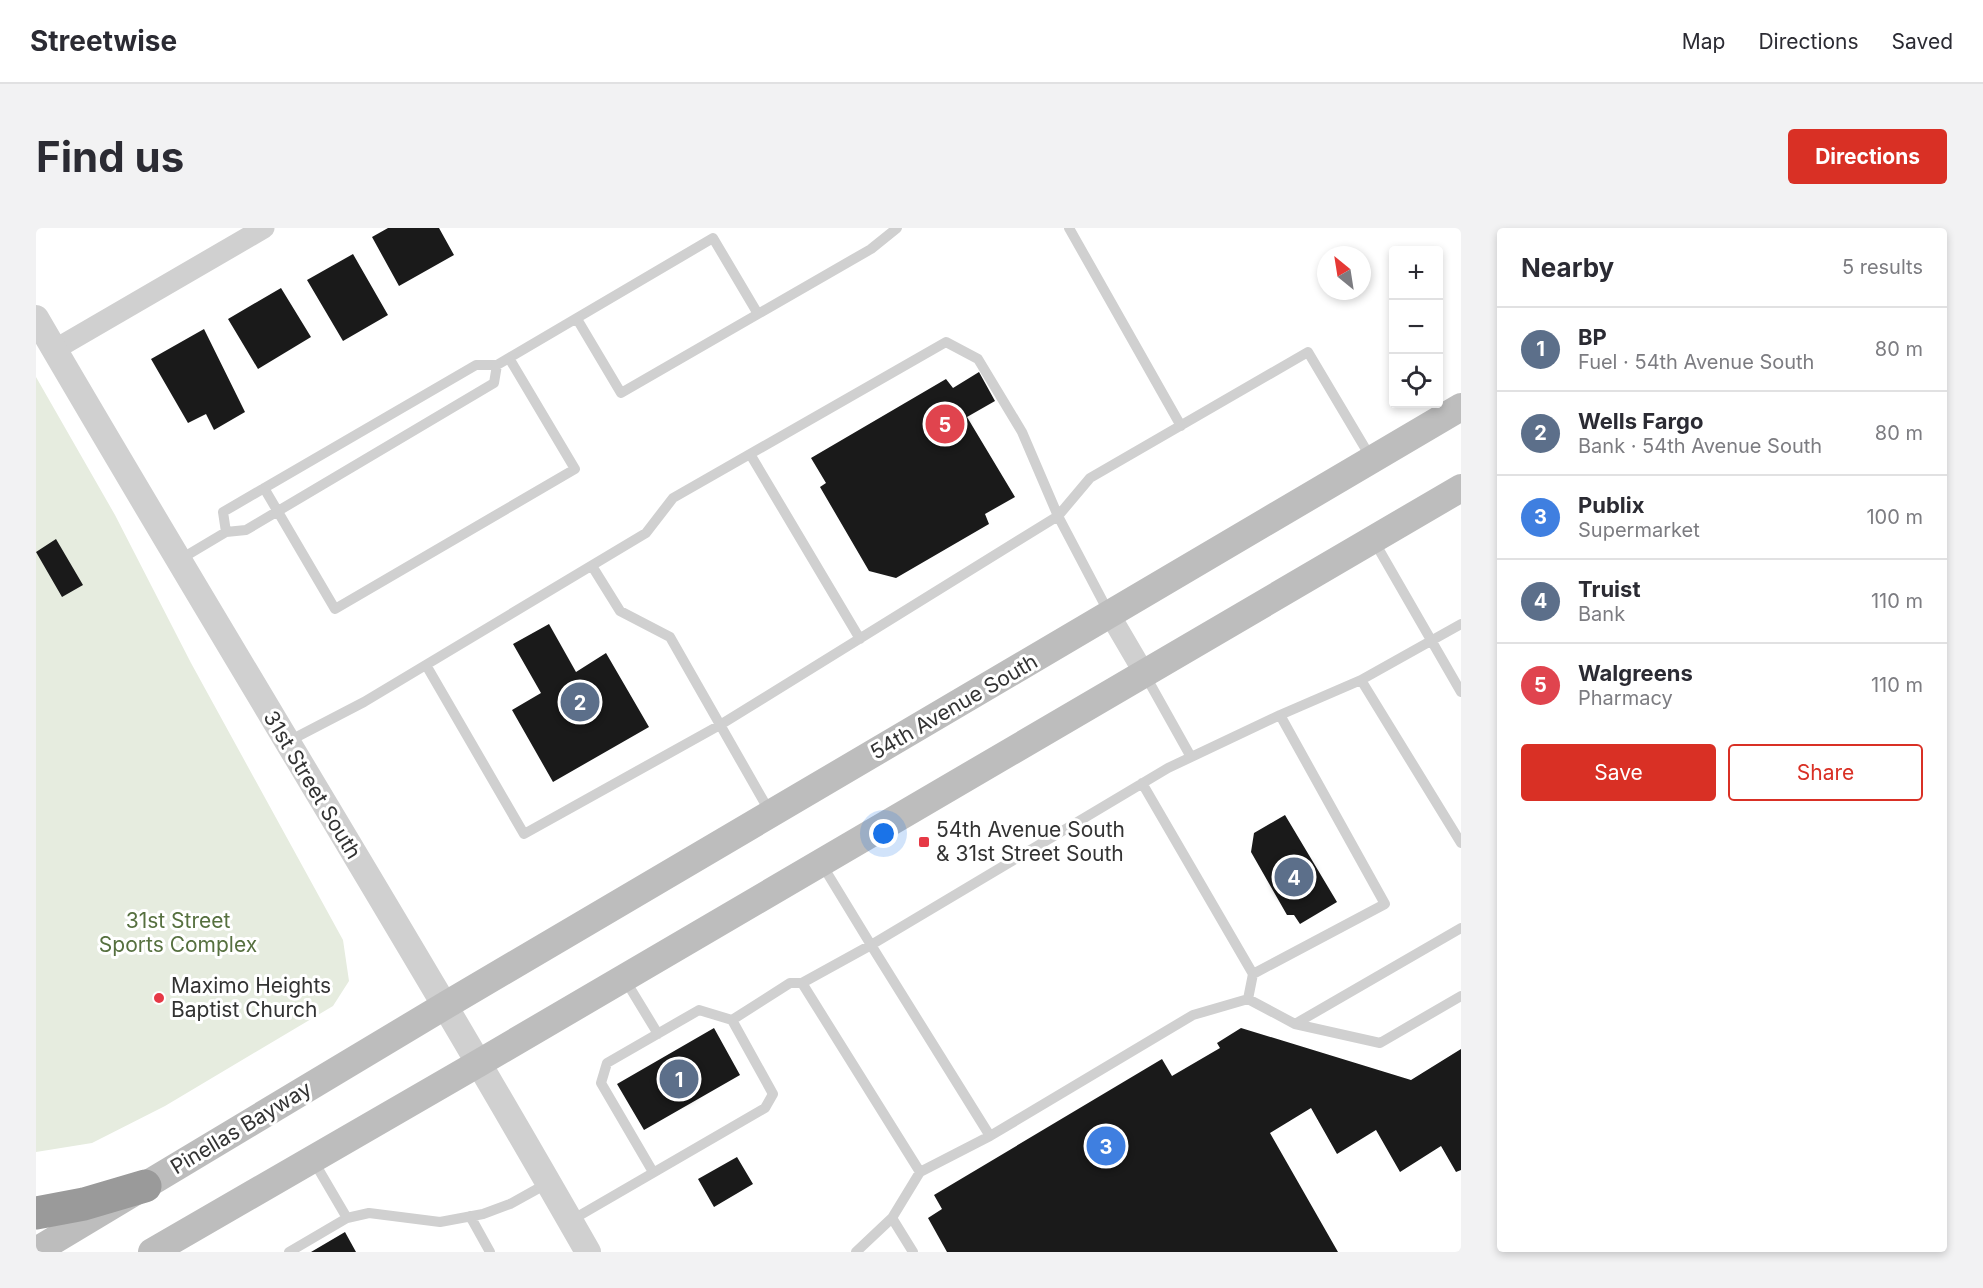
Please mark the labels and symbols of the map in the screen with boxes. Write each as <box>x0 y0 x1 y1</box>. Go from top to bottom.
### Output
north arrow <box>1317 246 1371 300</box>
pin: 5 <box>926 402 964 446</box>
street label: 54th Avenue South <box>866 648 1042 765</box>
pin: 2 <box>560 680 600 724</box>
street label: 31st Street South <box>258 706 366 863</box>
place label: 54th Avenue South & 31st Street South <box>936 817 1125 866</box>
your location <box>869 819 898 848</box>
marker: 54th Avenue South & 31st Street South <box>917 835 931 849</box>
pin: 4 <box>1274 854 1314 900</box>
park label: 31st Street Sports Complex <box>99 908 257 957</box>
place label: Maximo Heights Baptist Church <box>171 973 331 1022</box>
marker: Maximo Heights Baptist Church <box>152 991 166 1005</box>
pin: 1 <box>660 1056 698 1102</box>
street label: Pinellas Bayway <box>166 1076 316 1179</box>
pin: 3 <box>1086 1124 1126 1168</box>

